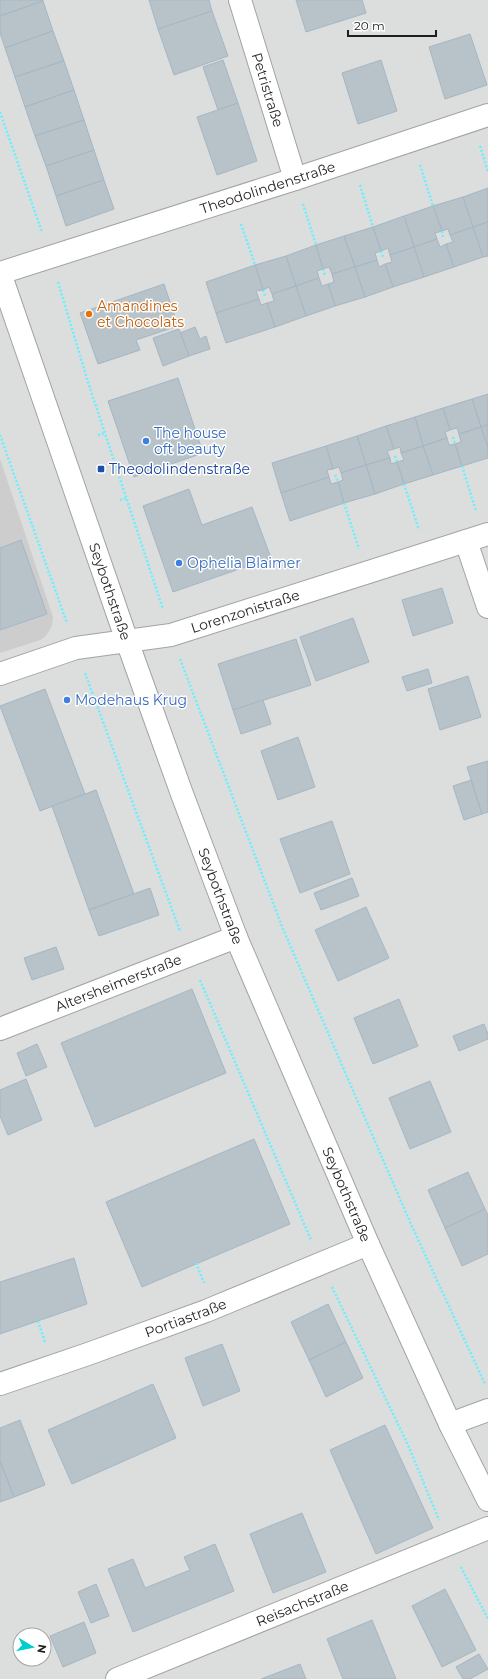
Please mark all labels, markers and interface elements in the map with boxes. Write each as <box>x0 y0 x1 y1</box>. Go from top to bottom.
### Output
scale bar <box>348 12 436 38</box>
text: 20 m <box>354 18 385 33</box>
street label: Petristraße <box>248 50 288 129</box>
street label: Theodolindenstraße <box>198 157 338 218</box>
place label: Amandines et Chocolats <box>97 297 184 331</box>
marker: Amandines et Chocolats <box>84 309 94 319</box>
place label: The house oft beauty <box>154 424 227 458</box>
marker: The house oft beauty <box>141 436 151 446</box>
place label: Theodolindenstraße <box>109 460 250 478</box>
marker: Theodolindenstraße <box>96 464 106 474</box>
street label: Seybothstraße <box>85 541 135 643</box>
place label: Ophelia Blaimer <box>187 554 301 572</box>
marker: Ophelia Blaimer <box>174 558 184 568</box>
street label: Lorenzonistraße <box>189 586 302 637</box>
place label: Modehaus Krug <box>75 691 187 709</box>
marker: Modehaus Krug <box>62 695 72 705</box>
street label: Seybothstraße <box>194 845 247 947</box>
street label: Altersheimerstraße <box>52 950 184 1016</box>
street label: Seybothstraße <box>318 1144 375 1245</box>
street label: Portiastraße <box>142 1295 229 1342</box>
street label: Reisachstraße <box>253 1577 351 1630</box>
north arrow <box>12 1627 52 1667</box>
text: N <box>34 1643 50 1654</box>

